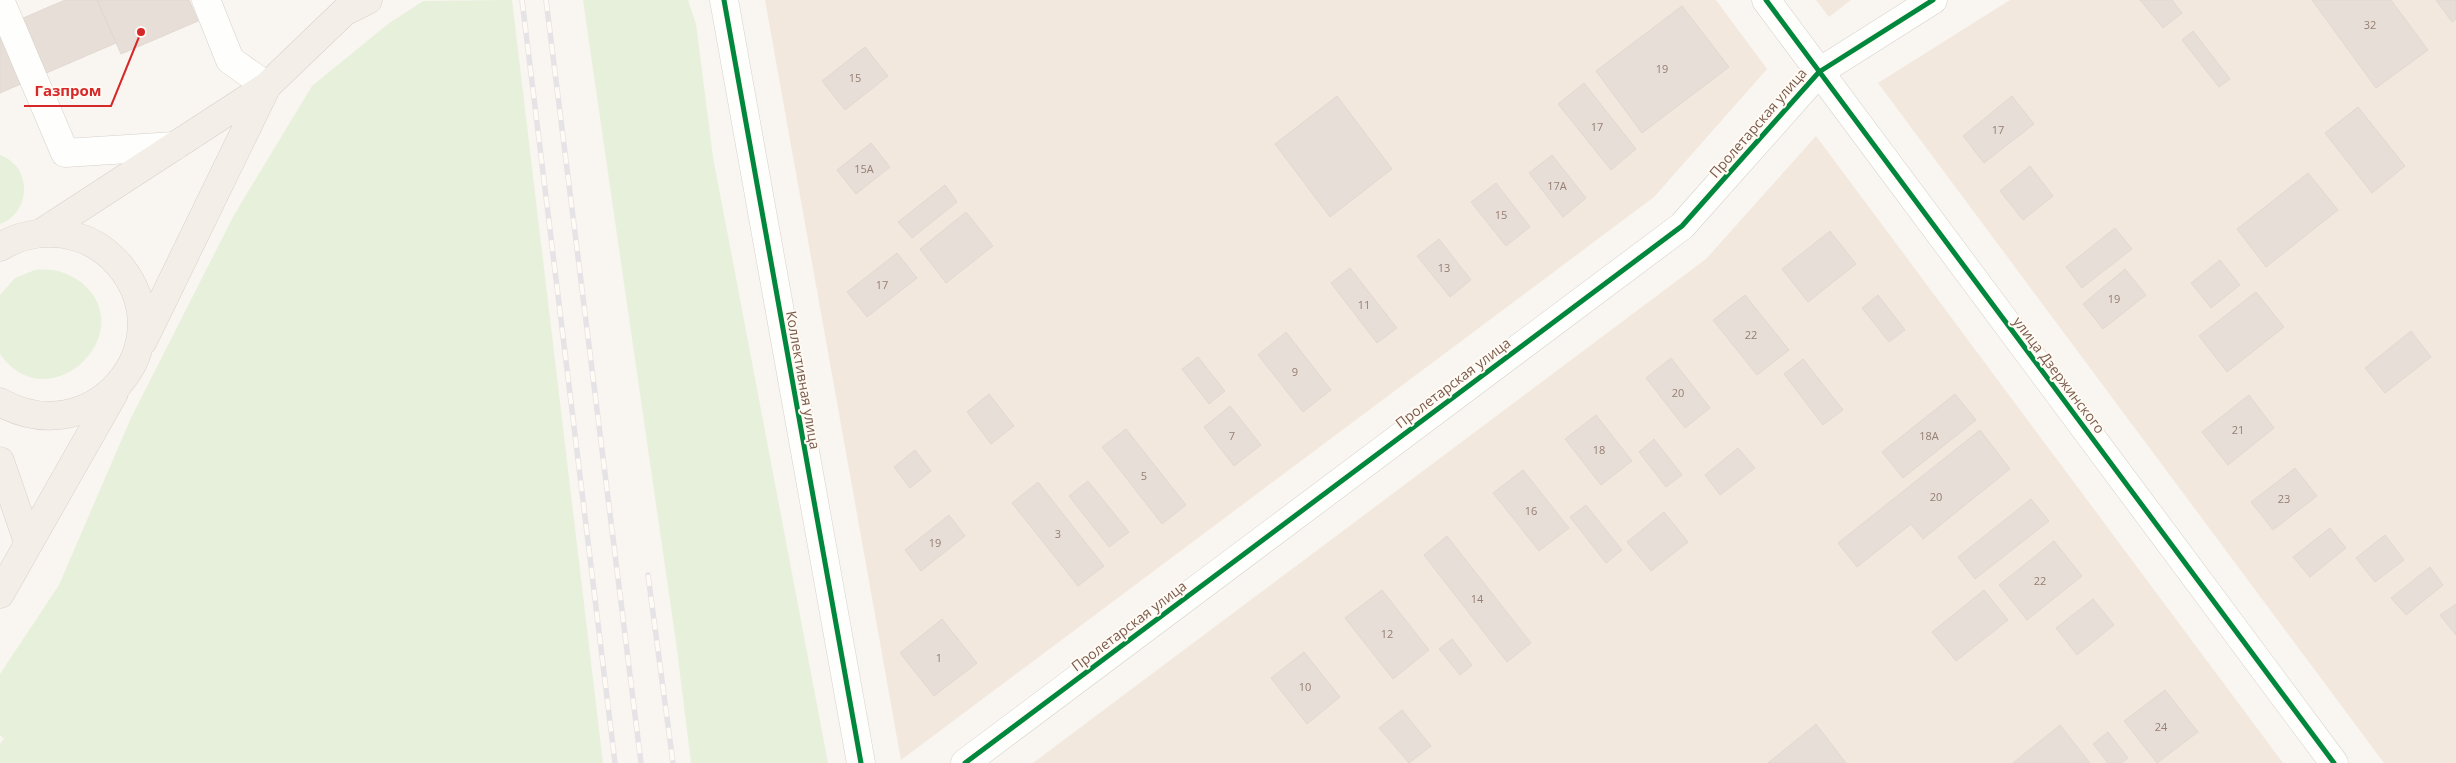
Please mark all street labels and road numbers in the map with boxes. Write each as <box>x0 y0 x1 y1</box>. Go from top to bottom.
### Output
street label: Пролетарская улица <box>1705 64 1811 182</box>
street label: Коллективная улица <box>782 309 825 451</box>
street label: улица Дзержинского <box>2009 312 2110 437</box>
street label: Пролетарская улица <box>1391 333 1514 432</box>
street label: Пролетарская улица <box>1067 576 1190 675</box>

